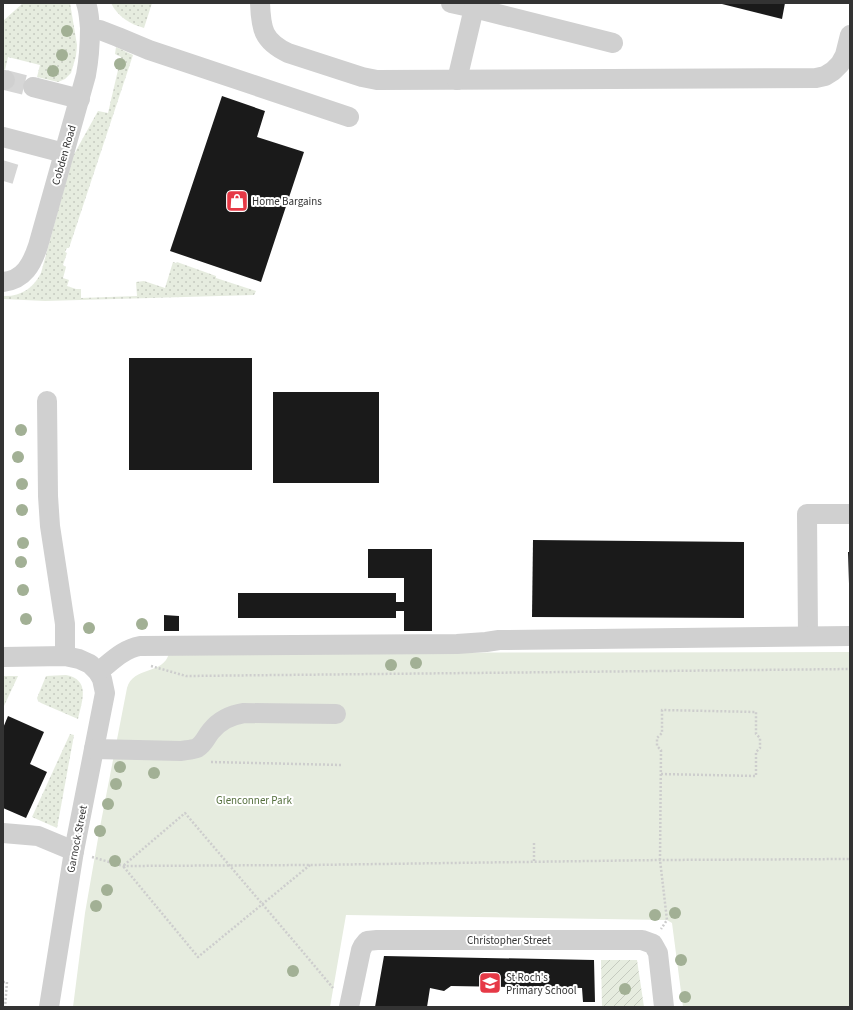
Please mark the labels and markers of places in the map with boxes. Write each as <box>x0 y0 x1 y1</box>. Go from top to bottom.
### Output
shop icon: Home Bargains <box>224 188 250 214</box>
place label: Home Bargains <box>252 194 322 209</box>
school or university icon: St Roch's Primary School <box>477 970 503 996</box>
place label: St Roch's Primary School <box>506 970 577 998</box>

